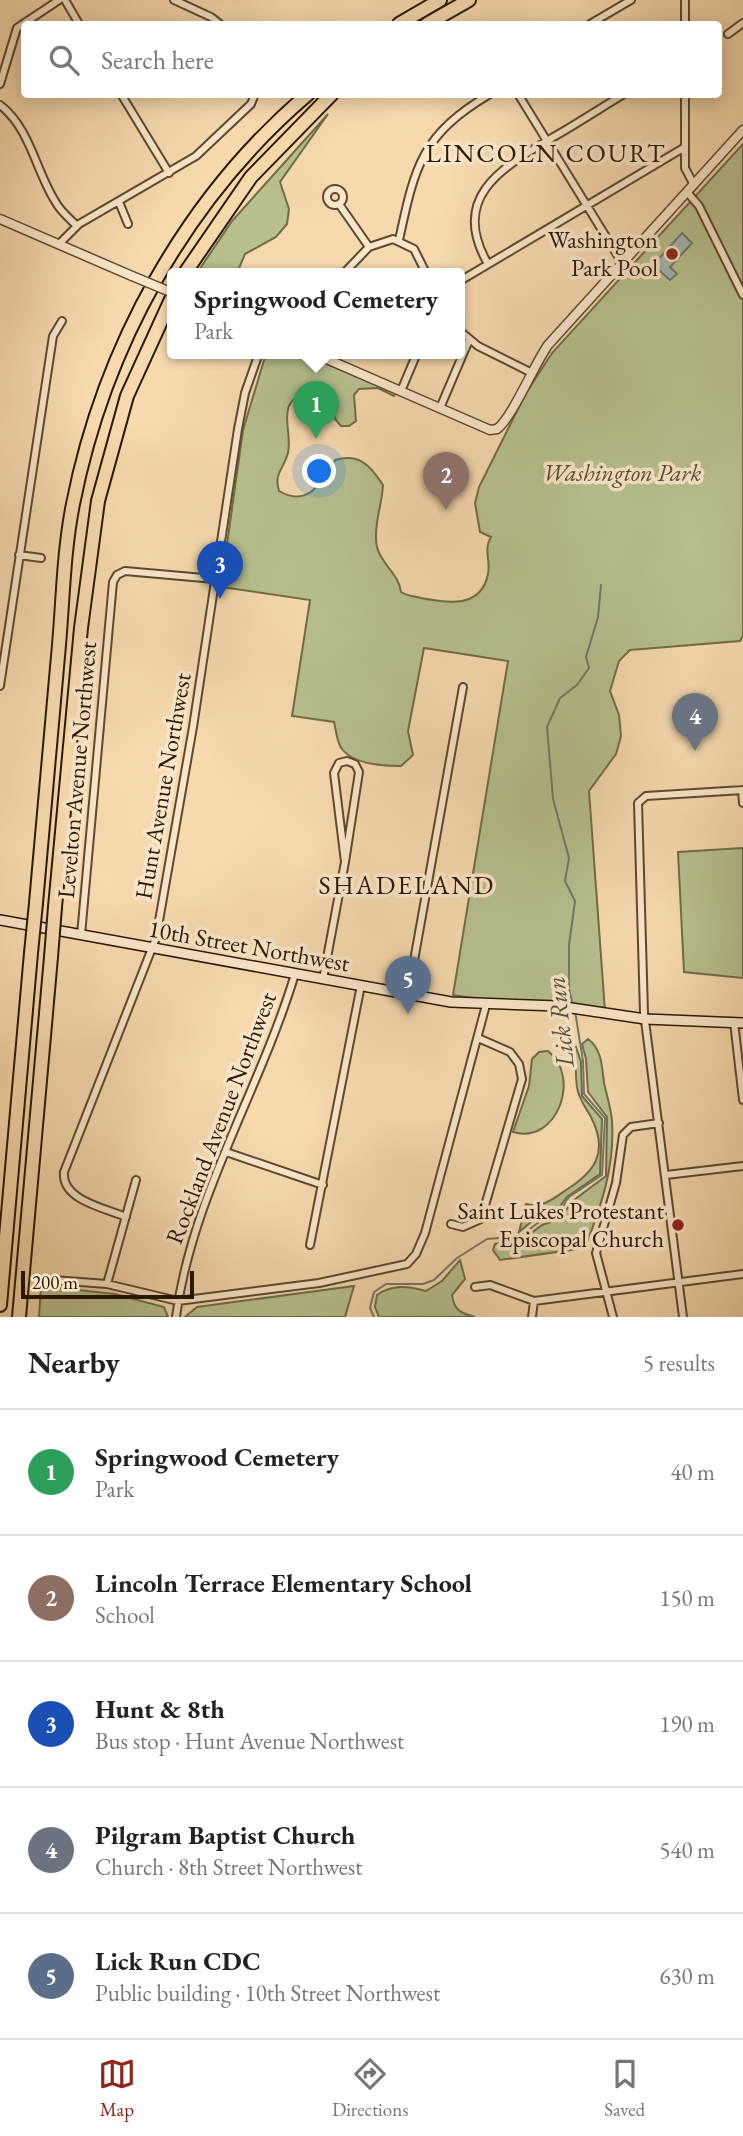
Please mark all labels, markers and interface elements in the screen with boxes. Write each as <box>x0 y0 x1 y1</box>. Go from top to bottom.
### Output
search box <box>21 21 722 98</box>
icon: search <box>45 41 83 79</box>
text: Search here <box>101 43 214 77</box>
district label: LINCOLN COURT <box>426 136 666 170</box>
place label: Washington Park Pool <box>548 224 658 283</box>
marker: Washington Park Pool <box>664 246 680 262</box>
popup <box>167 268 465 359</box>
text: Springwood Cemetery <box>194 282 438 316</box>
text: Park <box>194 316 233 346</box>
pin: 1 <box>293 381 339 439</box>
pin: 2 <box>423 452 469 510</box>
your location <box>302 454 336 488</box>
park label: Washington Park <box>543 457 701 488</box>
pin: 3 <box>197 541 243 599</box>
street label: Levelton Avenue Northwest <box>50 640 103 900</box>
street label: Hunt Avenue Northwest <box>127 670 198 902</box>
pin: 4 <box>672 693 718 751</box>
district label: SHADELAND <box>319 868 495 902</box>
street label: 10th Street Northwest <box>146 913 353 979</box>
pin: 5 <box>385 956 431 1014</box>
water label: Lick Run <box>538 975 582 1070</box>
street label: Rockland Avenue Northwest <box>158 987 283 1248</box>
place label: Saint Lukes Protestant Episcopal Church <box>457 1195 664 1254</box>
marker: Saint Lukes Protestant Episcopal Church <box>670 1217 686 1233</box>
scale bar <box>21 1268 194 1300</box>
text: 200 m <box>32 1270 78 1295</box>
text: Nearby <box>28 1343 120 1382</box>
text: 5 results <box>643 1348 715 1378</box>
text: Springwood Cemetery <box>95 1440 339 1474</box>
text: 1 <box>45 1457 57 1487</box>
text: 40 m <box>670 1457 715 1487</box>
text: Park <box>95 1474 134 1504</box>
text: Lincoln Terrace Elementary School <box>95 1566 472 1600</box>
text: 2 <box>45 1583 57 1613</box>
text: 150 m <box>659 1583 715 1613</box>
text: School <box>95 1600 155 1630</box>
text: Hunt & 8th <box>95 1692 225 1726</box>
text: 3 <box>45 1709 57 1739</box>
text: 190 m <box>659 1709 715 1739</box>
text: Bus stop · Hunt Avenue Northwest <box>95 1726 404 1756</box>
text: Pilgram Baptist Church <box>95 1818 355 1852</box>
text: 4 <box>45 1835 57 1865</box>
text: 540 m <box>659 1835 715 1865</box>
text: Church · 8th Street Northwest <box>95 1852 362 1882</box>
text: Lick Run CDC <box>95 1944 261 1978</box>
text: 5 <box>45 1961 57 1991</box>
text: 630 m <box>659 1961 715 1991</box>
text: Public building · 10th Street Northwest <box>95 1978 440 2008</box>
tab: Map <box>98 2055 136 2122</box>
tab: Directions <box>332 2055 408 2122</box>
tab: Saved <box>604 2055 645 2122</box>

